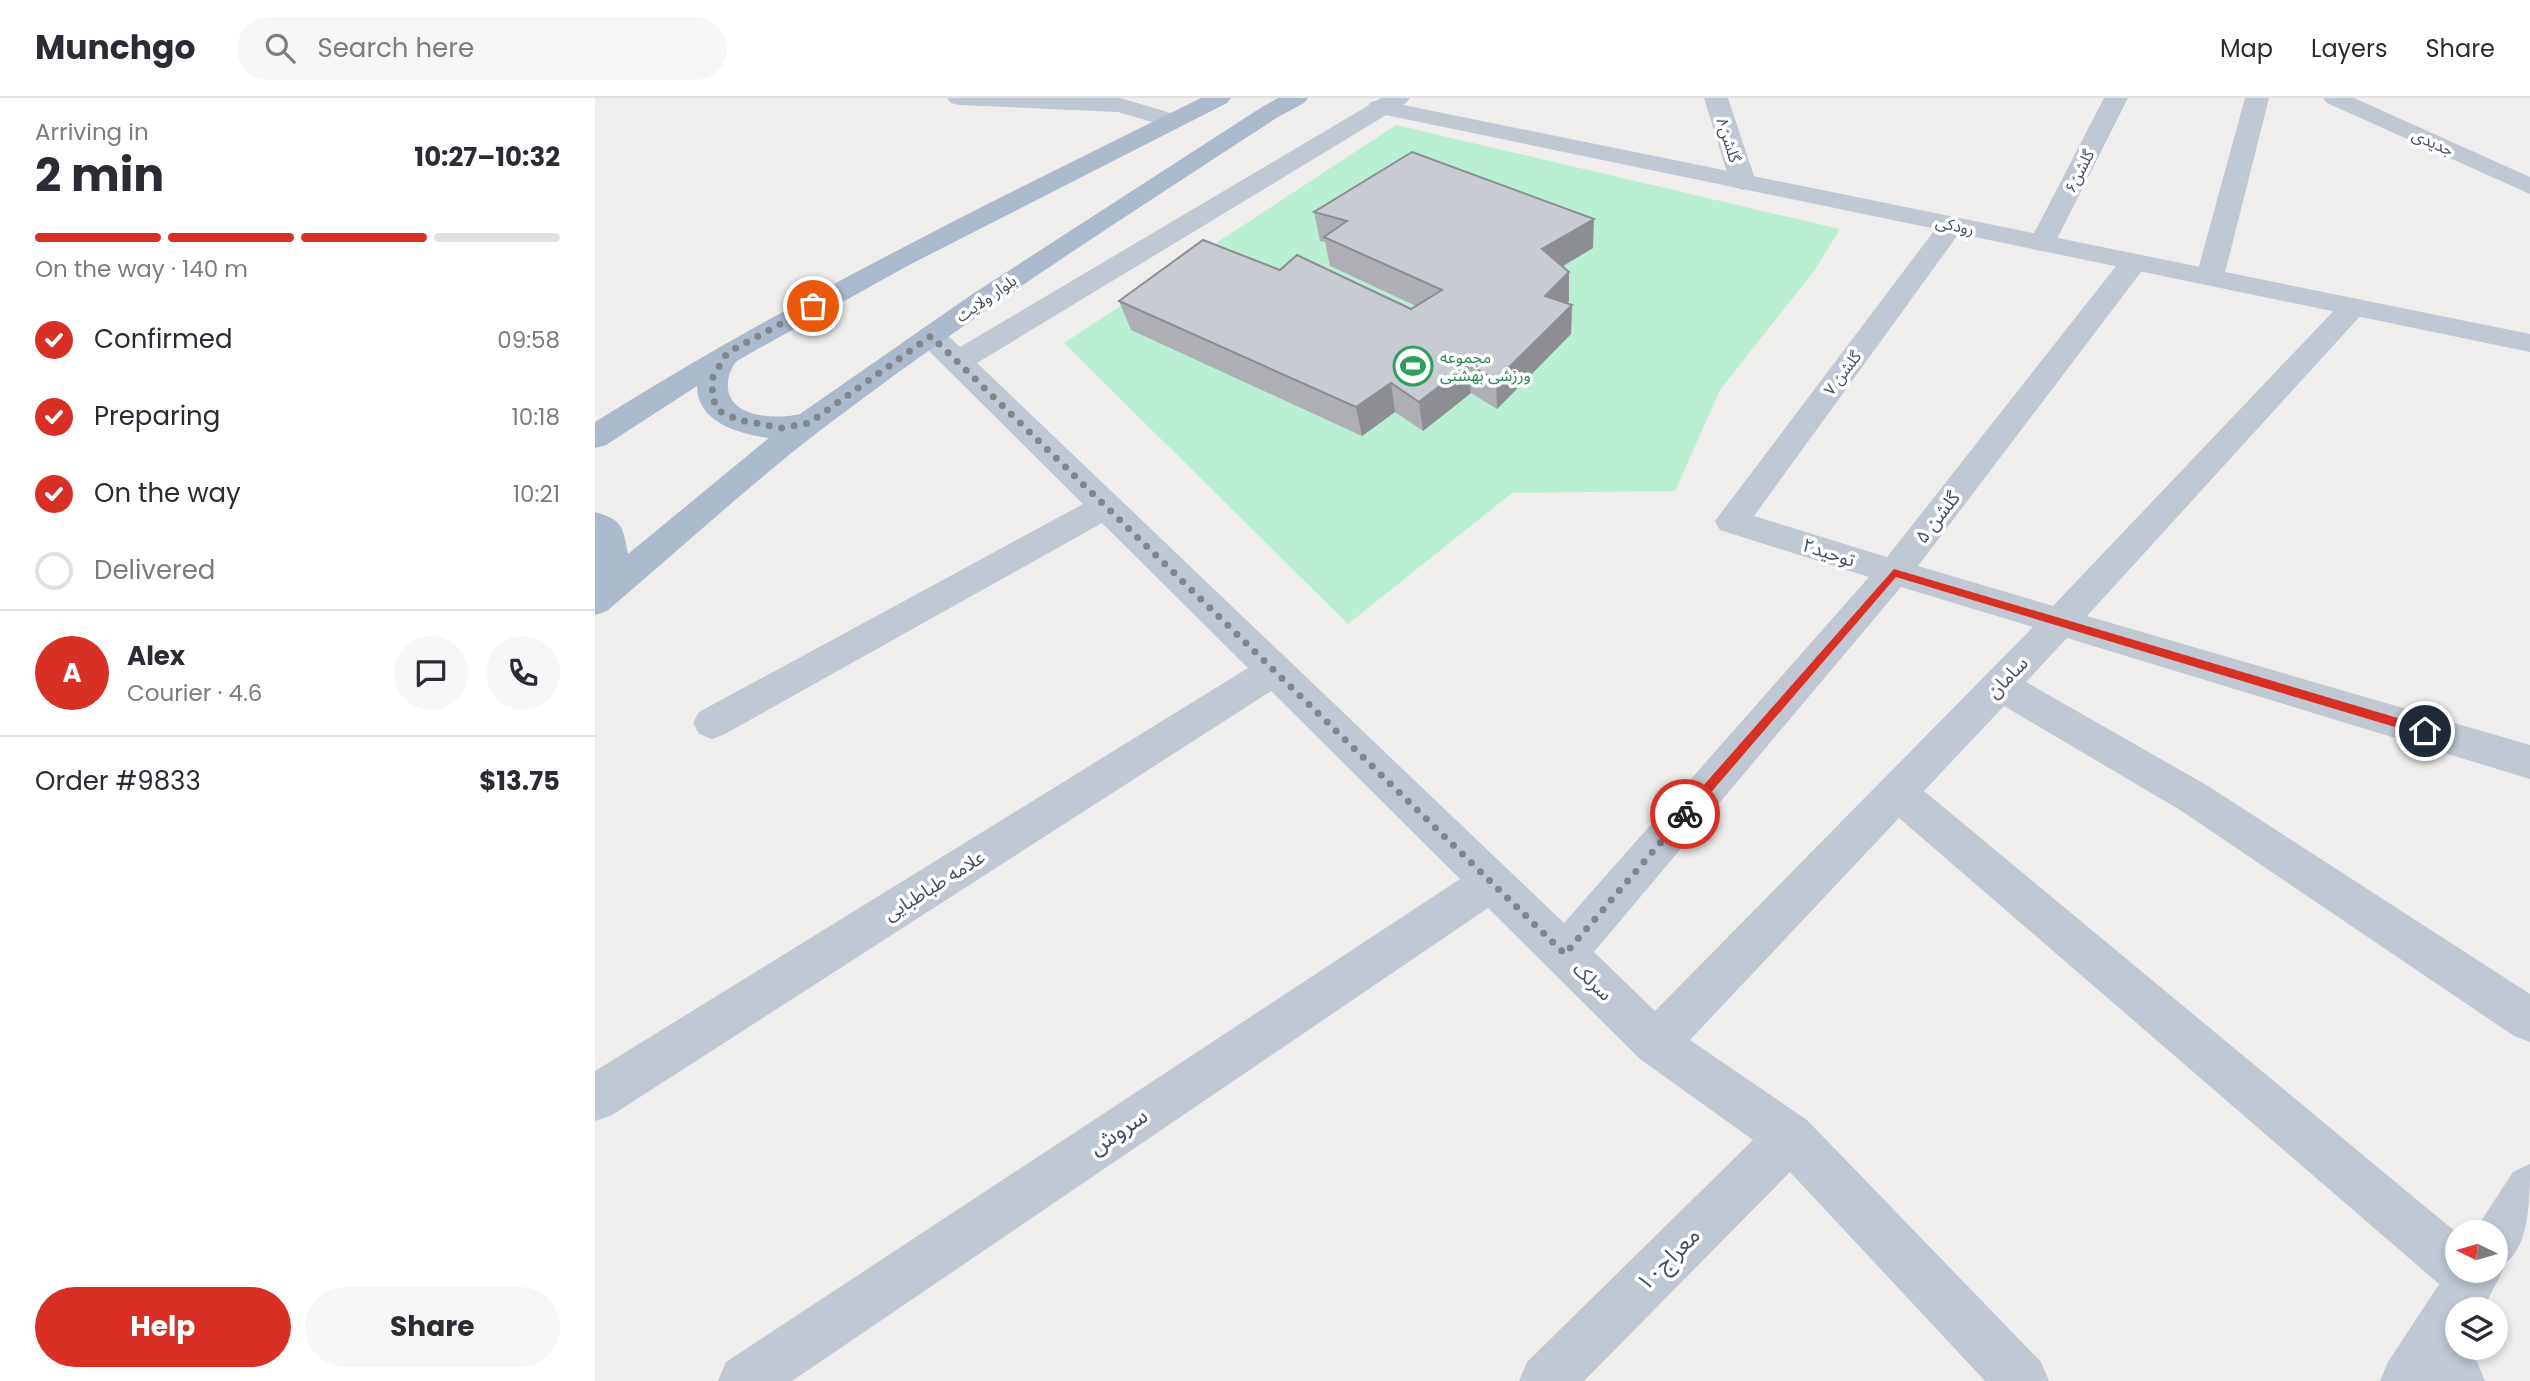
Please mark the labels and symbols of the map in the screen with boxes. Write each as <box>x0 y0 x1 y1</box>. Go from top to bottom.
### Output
street label: گلشن۸ <box>1711 115 1747 166</box>
street label: جدیدی <box>2408 123 2457 162</box>
street label: گلشن۶ <box>2059 145 2100 197</box>
street label: رودکی <box>1933 210 1976 241</box>
street label: بلوار ولایت <box>951 269 1021 328</box>
pin <box>783 276 843 336</box>
sports icon: مجموعه ورزشی بهشتی <box>1392 345 1434 387</box>
place label: مجموعه ورزشی بهشتی <box>1440 346 1531 387</box>
street label: گلشن ۷ <box>1818 346 1867 400</box>
street label: گلشن ۵ <box>1908 485 1967 549</box>
street label: توحید۲ <box>1799 531 1859 574</box>
street label: سامان <box>1981 650 2034 704</box>
pin <box>2395 701 2455 761</box>
courier <box>1650 779 1720 849</box>
street label: علامه طباطبایی <box>878 844 990 927</box>
street label: سرلک <box>1567 956 1618 1007</box>
street label: سروش <box>1082 1099 1154 1163</box>
street label: معراج۱۰ <box>1629 1220 1708 1299</box>
north arrow <box>2445 1220 2508 1283</box>

